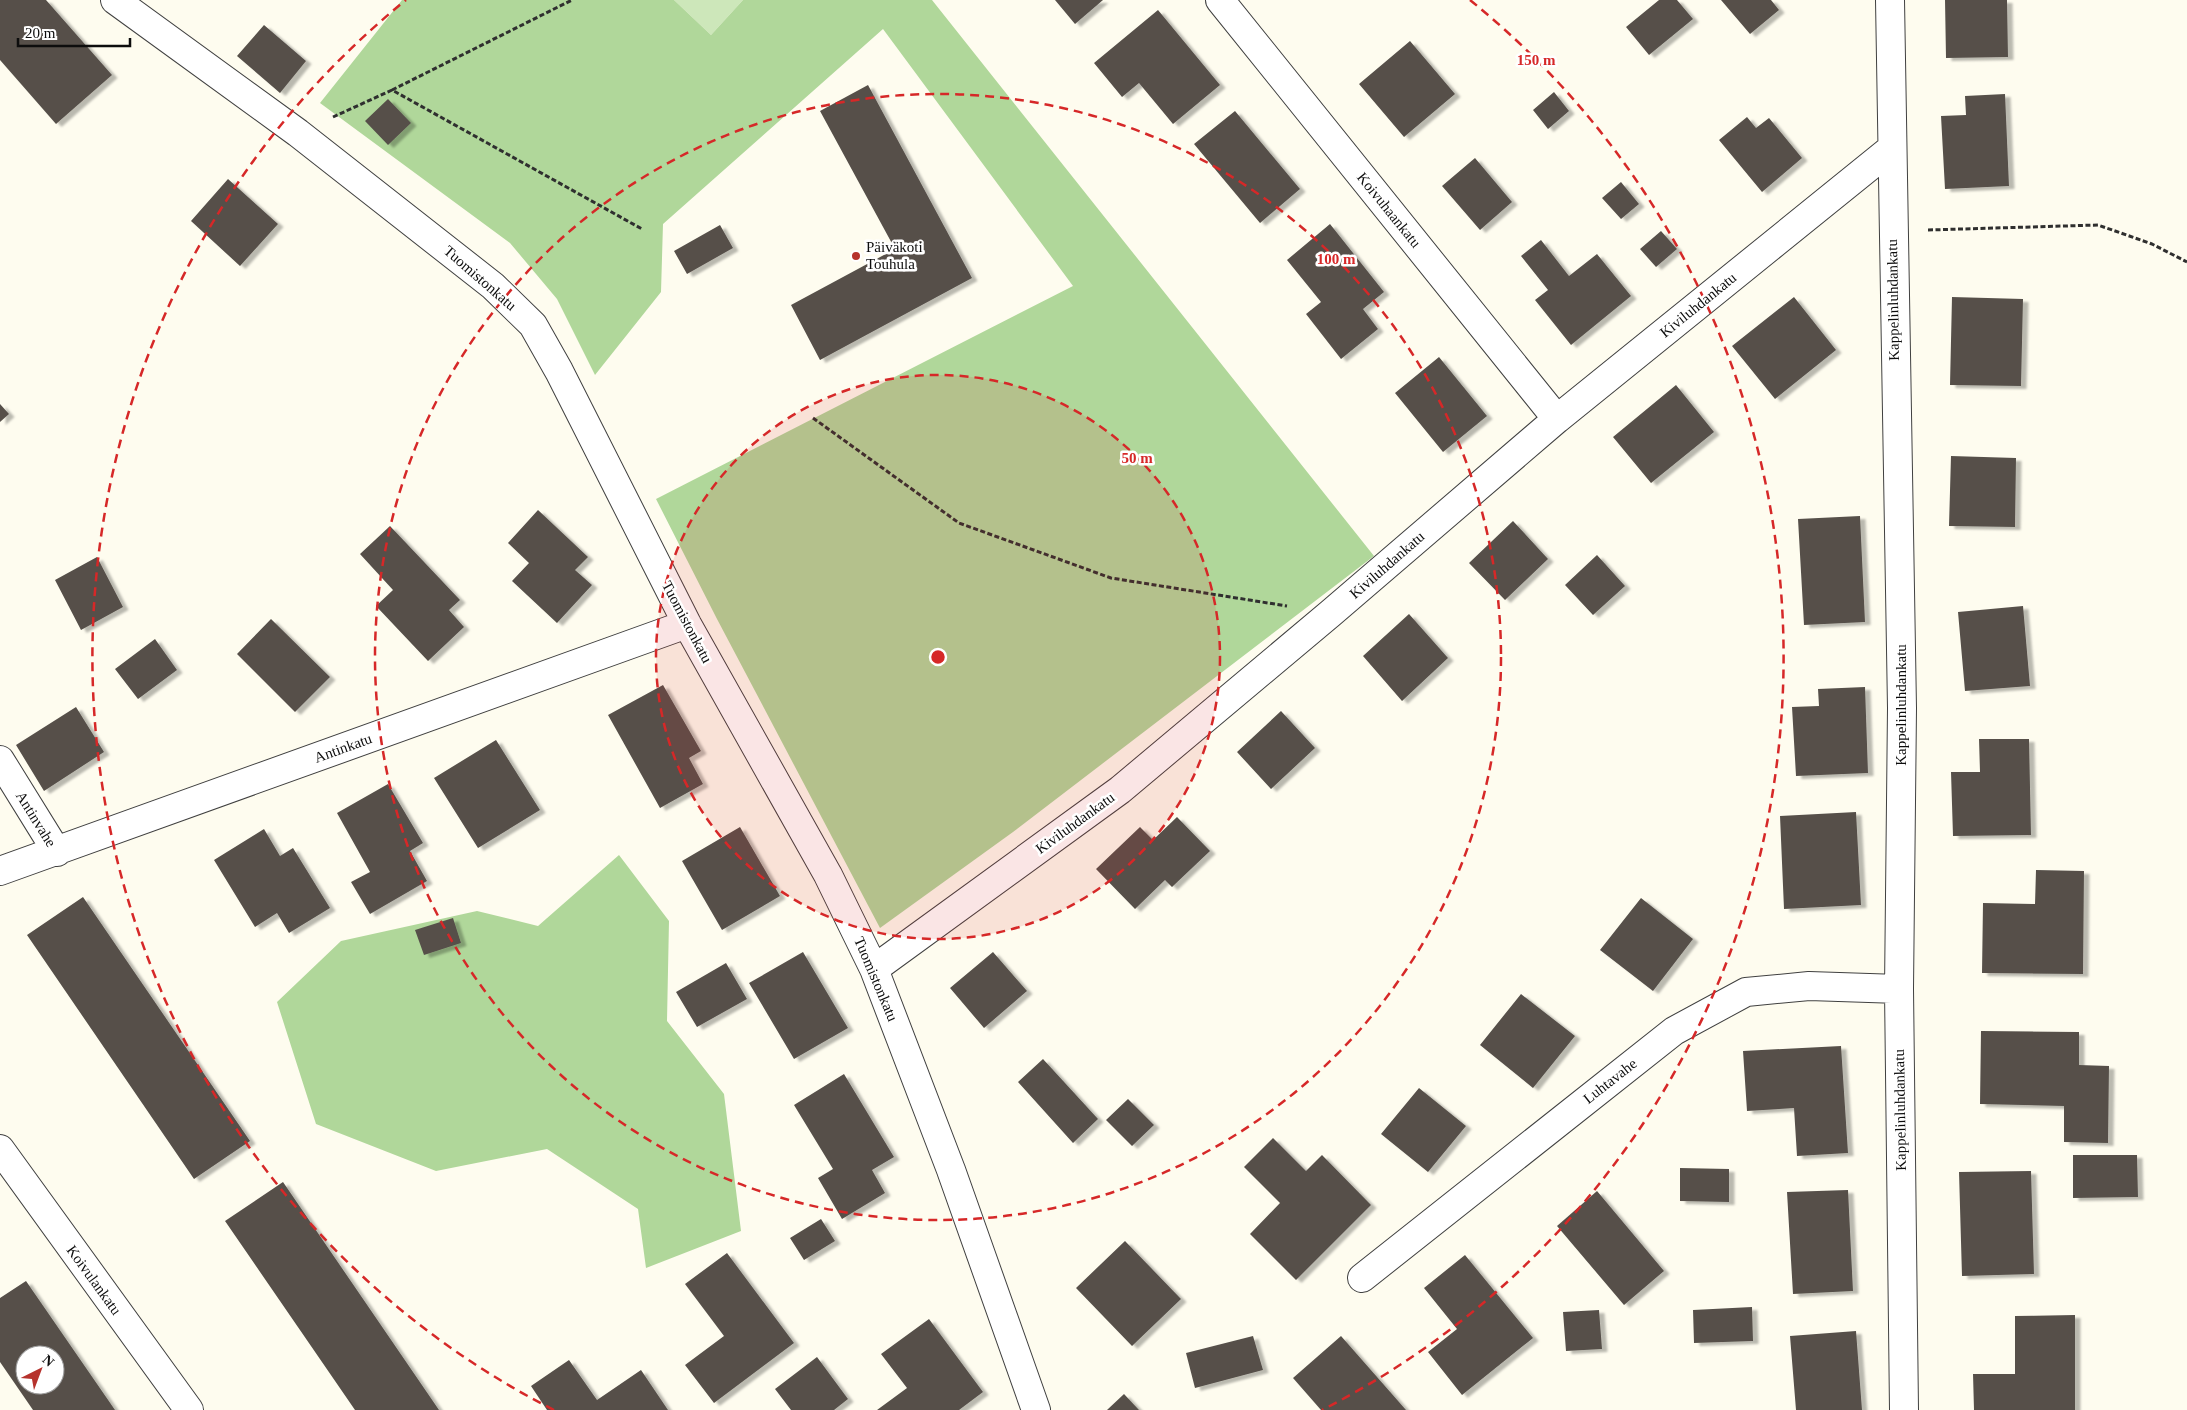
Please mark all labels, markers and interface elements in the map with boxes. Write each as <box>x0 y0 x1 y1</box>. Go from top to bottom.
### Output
scale bar <box>18 15 130 47</box>
text: 20 m <box>25 25 56 41</box>
text: 150 m <box>1517 52 1556 68</box>
street label: Koivuhaankatu <box>1354 169 1424 251</box>
place label: Päiväkoti Touhula <box>866 239 923 272</box>
street label: Kappelinluhdankatu <box>1884 239 1902 361</box>
street label: Tuomistonkatu <box>441 242 520 314</box>
marker: Päiväkoti Touhula <box>850 250 862 262</box>
text: 100 m <box>1317 251 1356 267</box>
street label: Kiviluhdankatu <box>1657 269 1740 341</box>
text: 50 m <box>1121 450 1153 466</box>
street label: Kiviluhdankatu <box>1347 528 1428 602</box>
street label: Tuomistonkatu <box>659 578 715 666</box>
street label: Kappelinluhdankatu <box>1893 644 1909 766</box>
centre of rings <box>929 648 947 666</box>
street label: Antinkatu <box>312 730 374 766</box>
street label: Antinvahe <box>13 788 60 850</box>
street label: Kiviluhdankatu <box>1033 789 1118 857</box>
street label: Tuomistonkatu <box>851 934 901 1024</box>
street label: Kappelinluhdankatu <box>1891 1049 1909 1171</box>
street label: Luhtavahe <box>1580 1055 1640 1107</box>
street label: Koivulankatu <box>64 1242 125 1318</box>
north arrow <box>15 1345 65 1395</box>
text: N <box>40 1352 57 1370</box>

